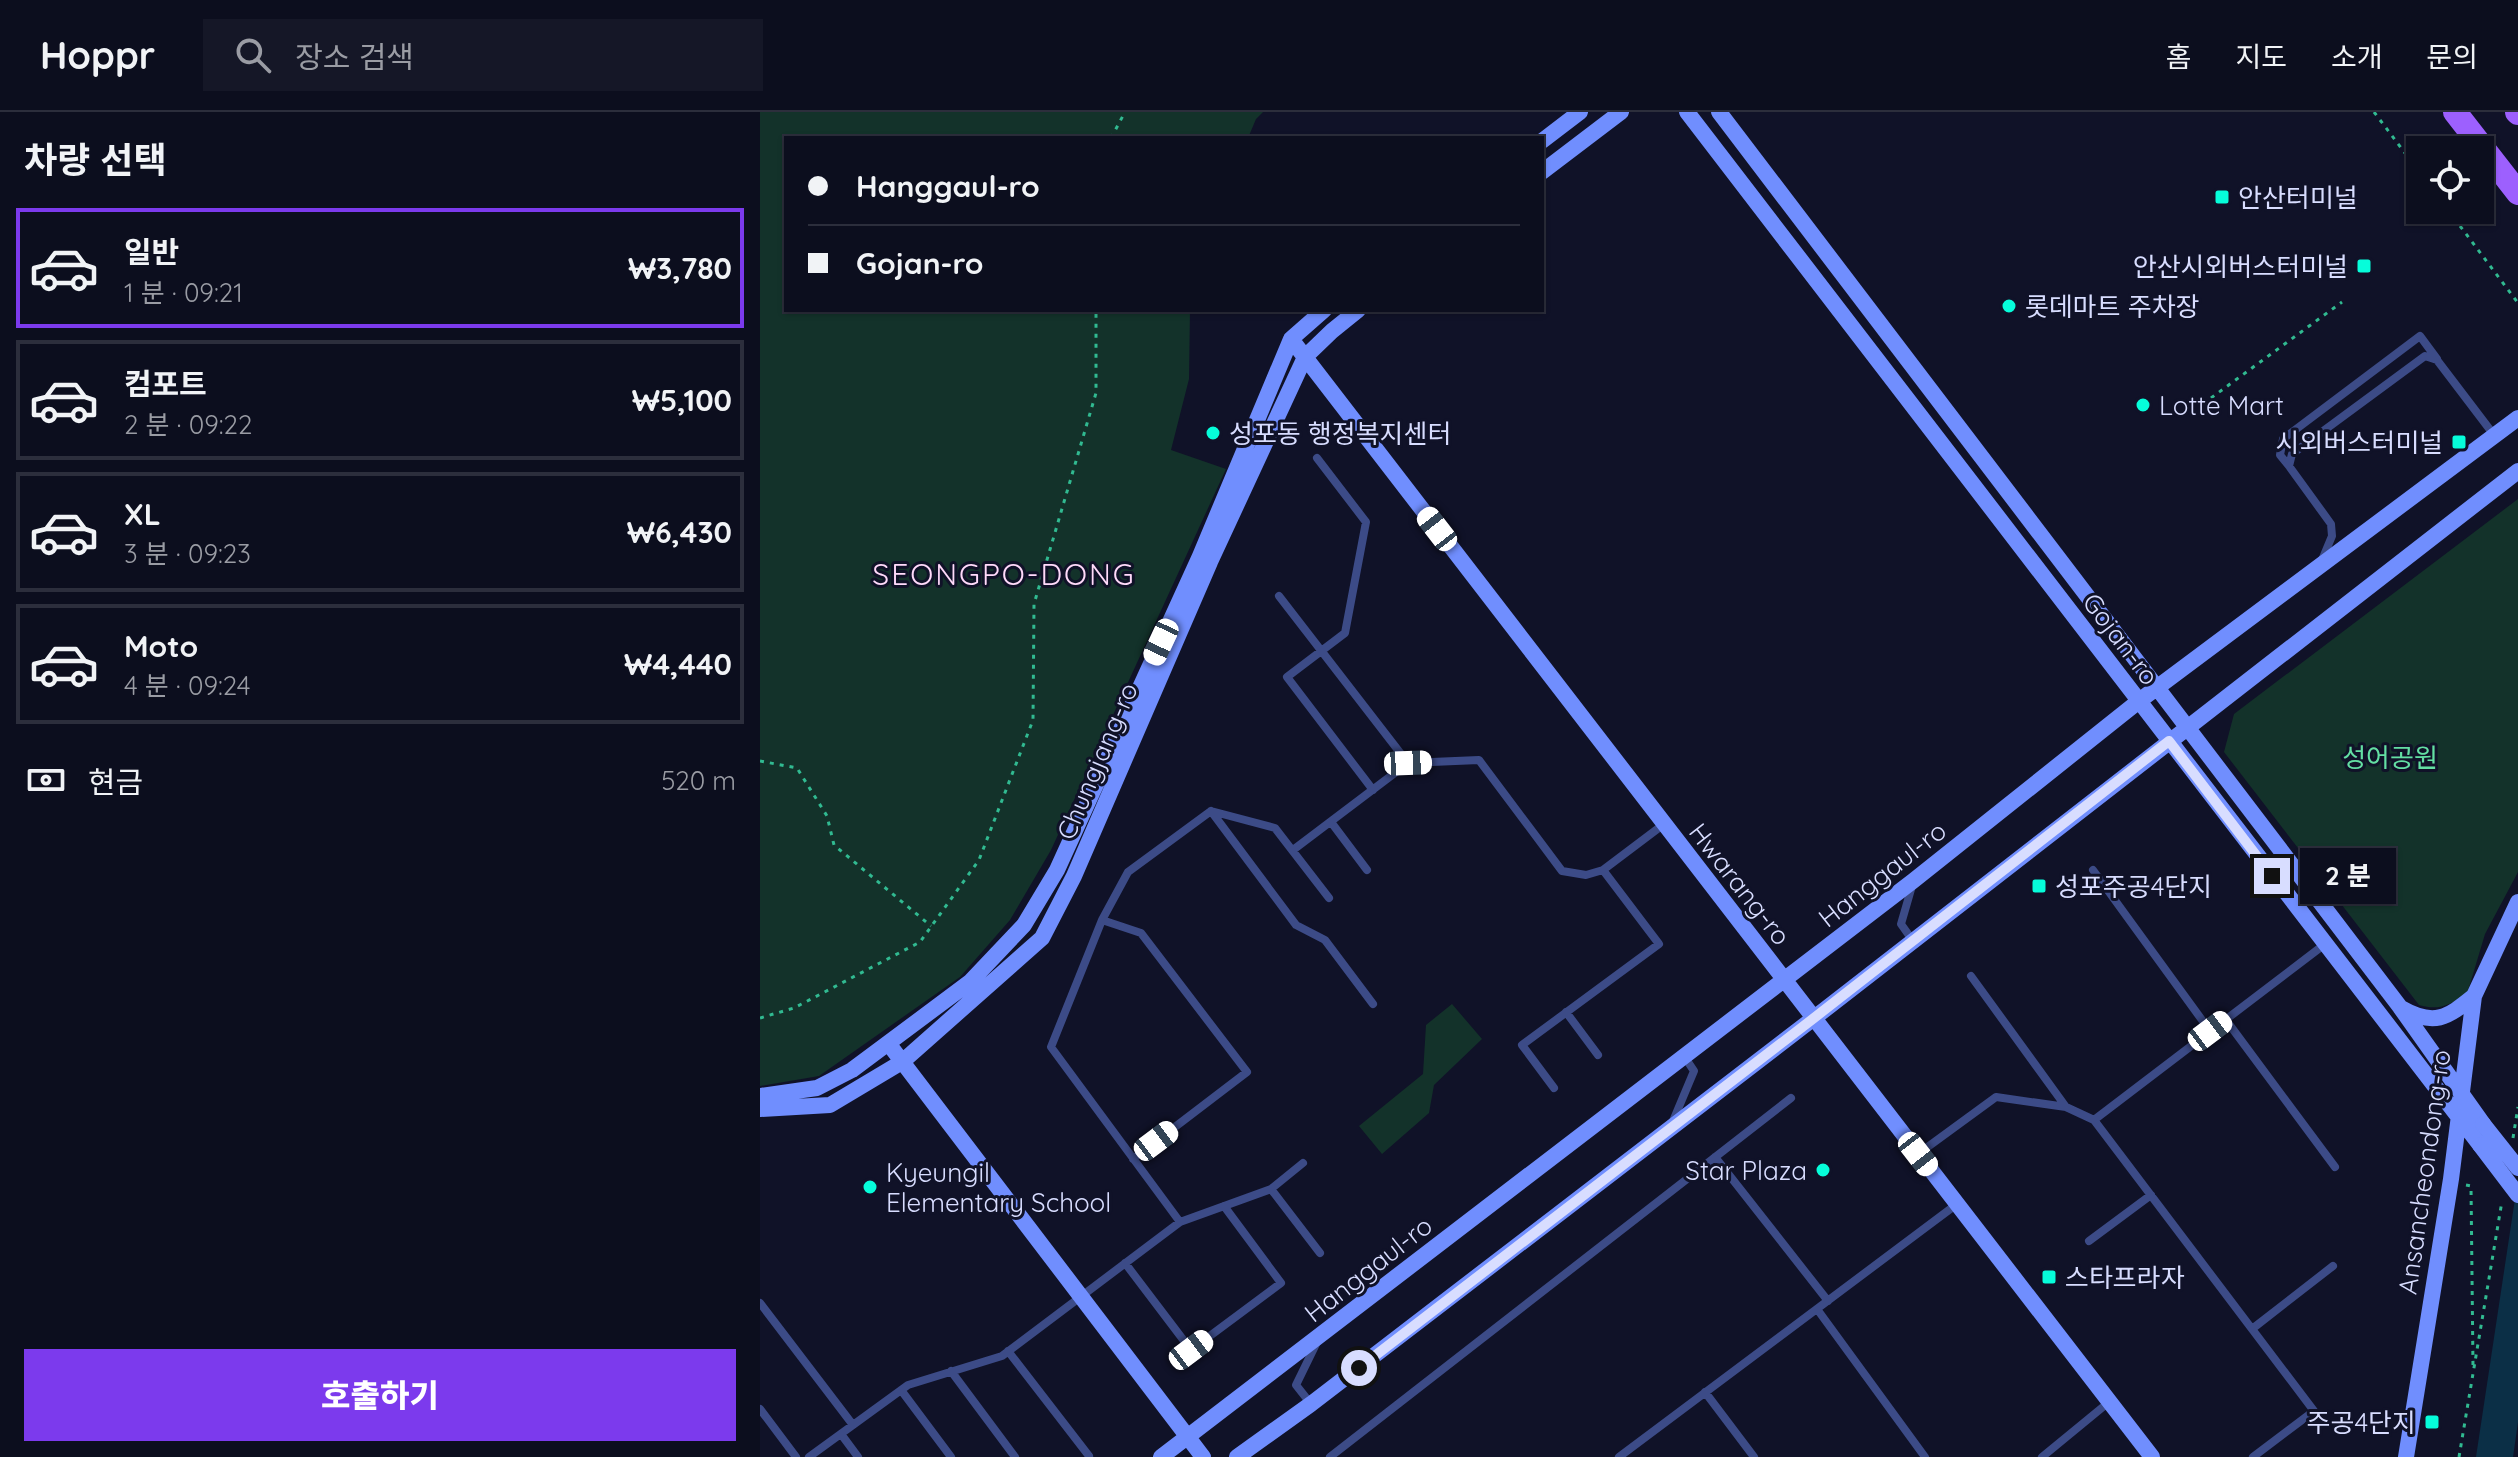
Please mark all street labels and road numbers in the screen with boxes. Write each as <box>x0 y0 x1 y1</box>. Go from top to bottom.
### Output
street label: Gojan-ro <box>2076 586 2166 692</box>
street label: Chungjang-ro <box>1049 678 1145 844</box>
street label: Hanggaul-ro <box>1811 814 1953 934</box>
street label: Hwarang-ro <box>1682 816 1798 952</box>
street label: Ansancheondong-ro <box>2390 1048 2458 1296</box>
street label: Hanggaul-ro <box>1297 1209 1439 1329</box>

